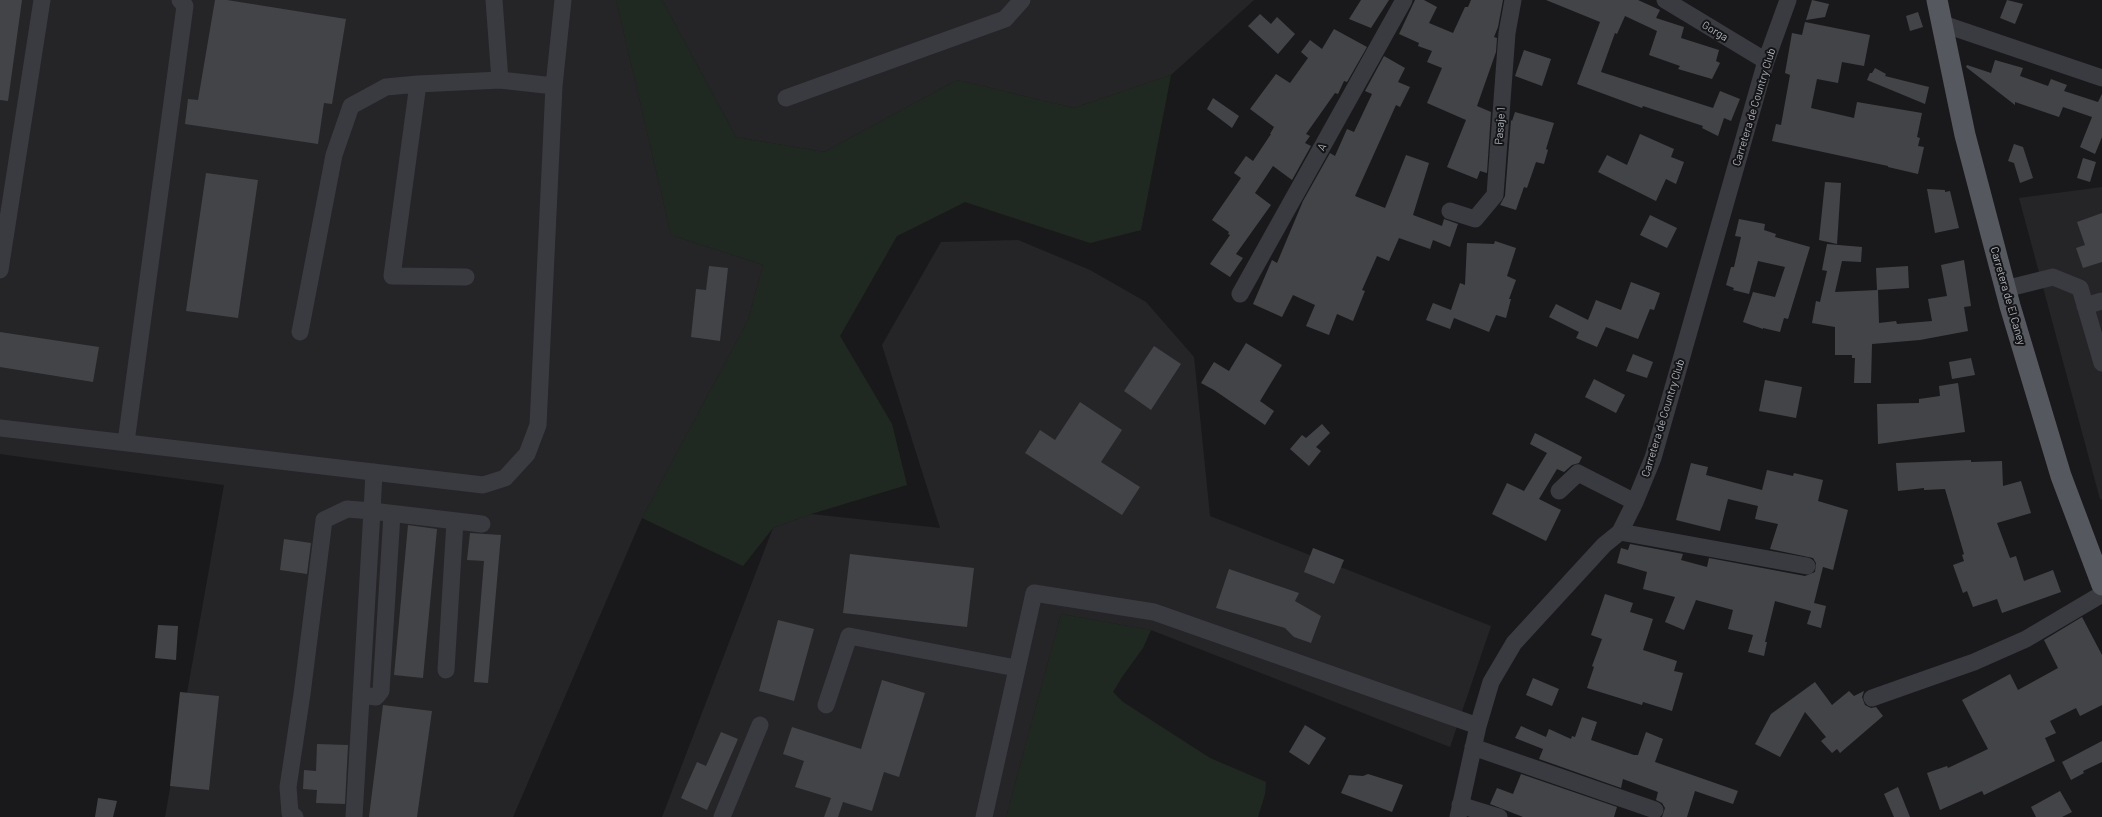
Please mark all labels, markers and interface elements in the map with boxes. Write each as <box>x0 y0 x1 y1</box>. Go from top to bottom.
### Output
street label: Gorga <box>1700 18 1730 44</box>
street label: Carretera de Country Club <box>1730 46 1778 168</box>
street label: Pasaje 1 <box>1492 107 1508 145</box>
street label: A <box>1315 141 1329 153</box>
street label: Carretera de El Caney <box>1988 245 2028 347</box>
street label: Carretera de Country Club <box>1639 357 1687 479</box>

